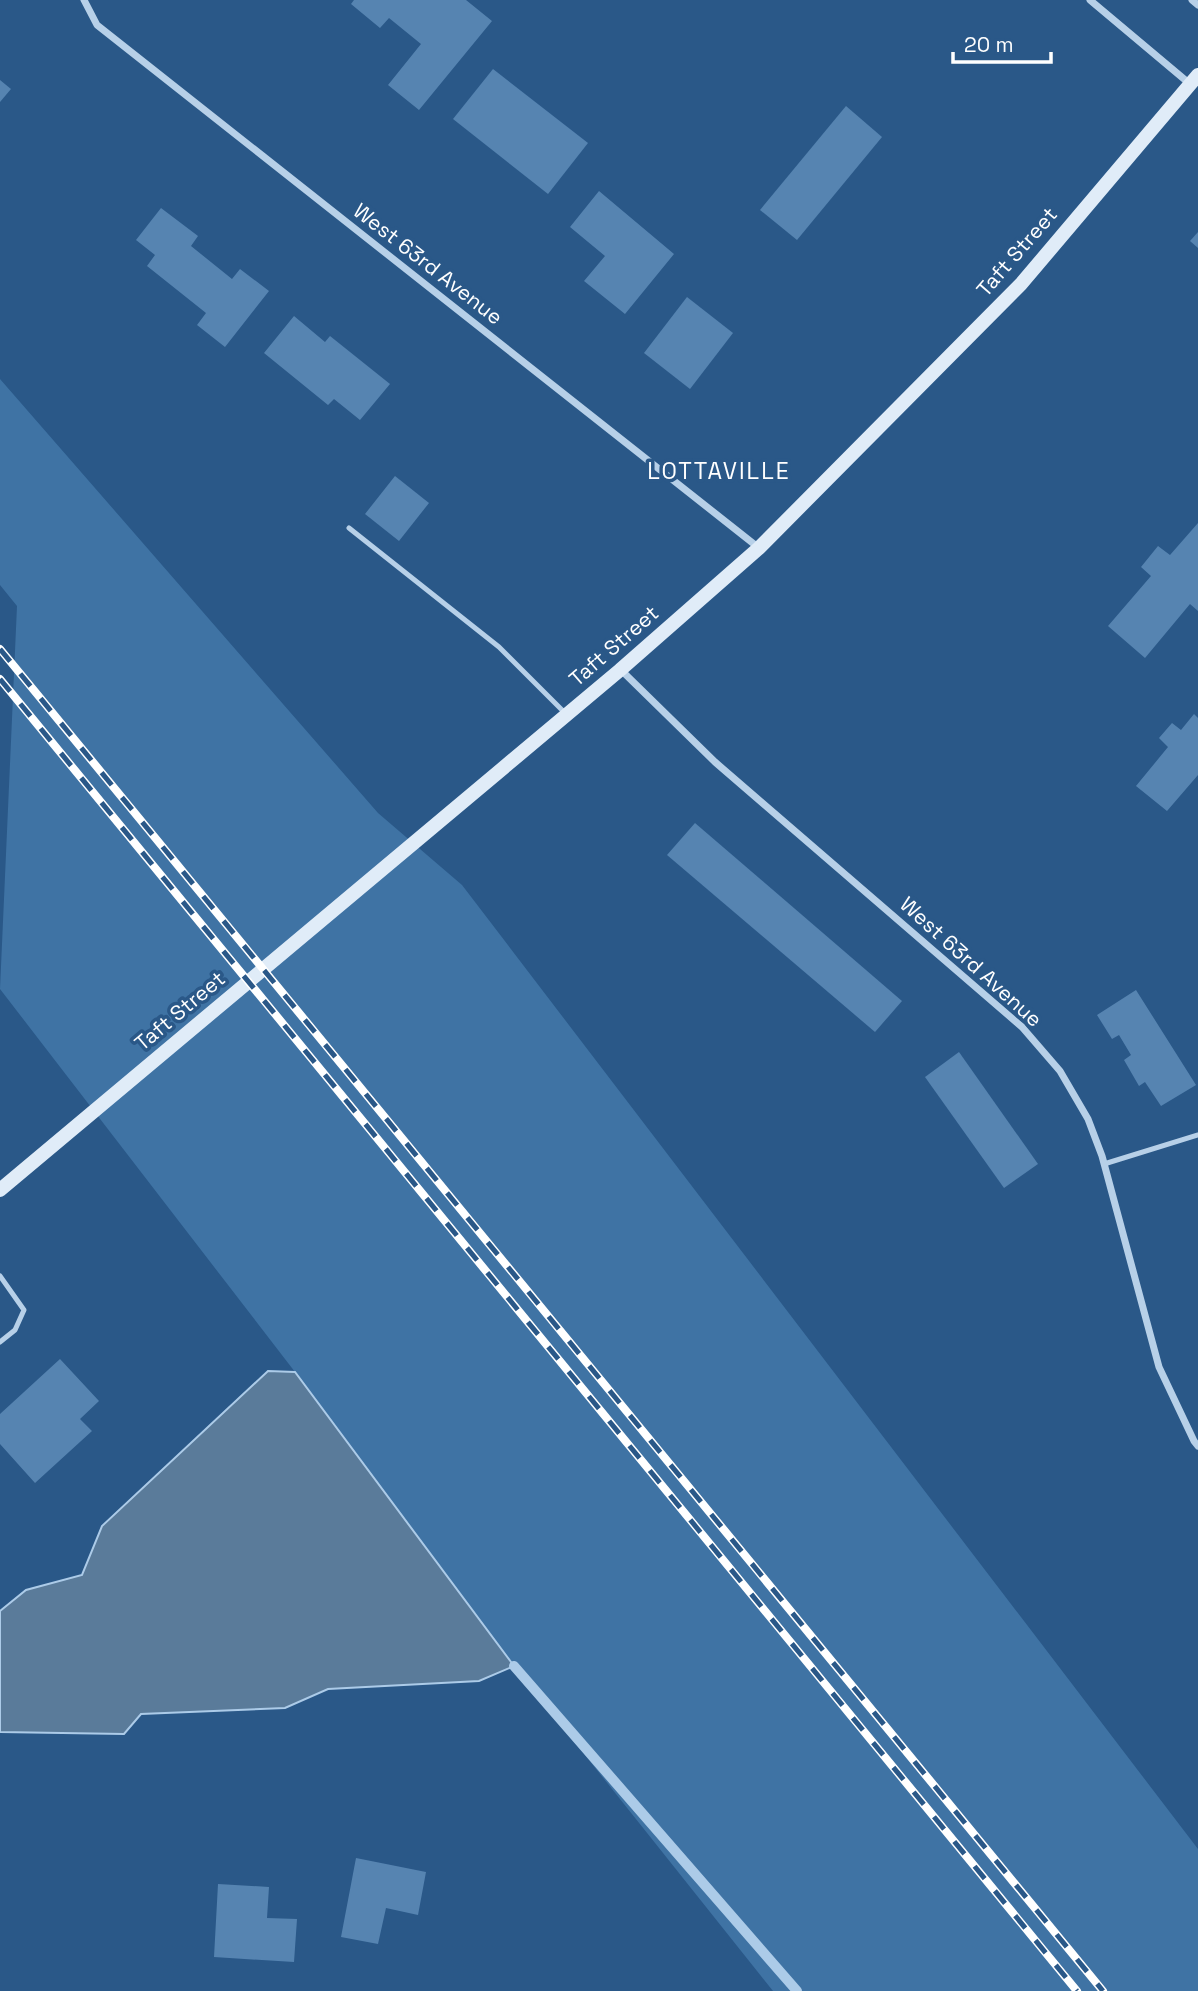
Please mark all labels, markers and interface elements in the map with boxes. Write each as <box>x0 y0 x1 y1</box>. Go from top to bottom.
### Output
scale bar <box>953 21 1051 65</box>
text: 20 m <box>964 31 1014 58</box>
street label: West 63rd Avenue <box>348 197 508 330</box>
street label: Taft Street <box>970 201 1063 302</box>
district label: LOTTAVILLE <box>647 456 791 486</box>
street label: Taft Street <box>563 599 664 692</box>
street label: West 63rd Avenue <box>895 891 1048 1033</box>
street label: Taft Street <box>129 965 231 1056</box>

